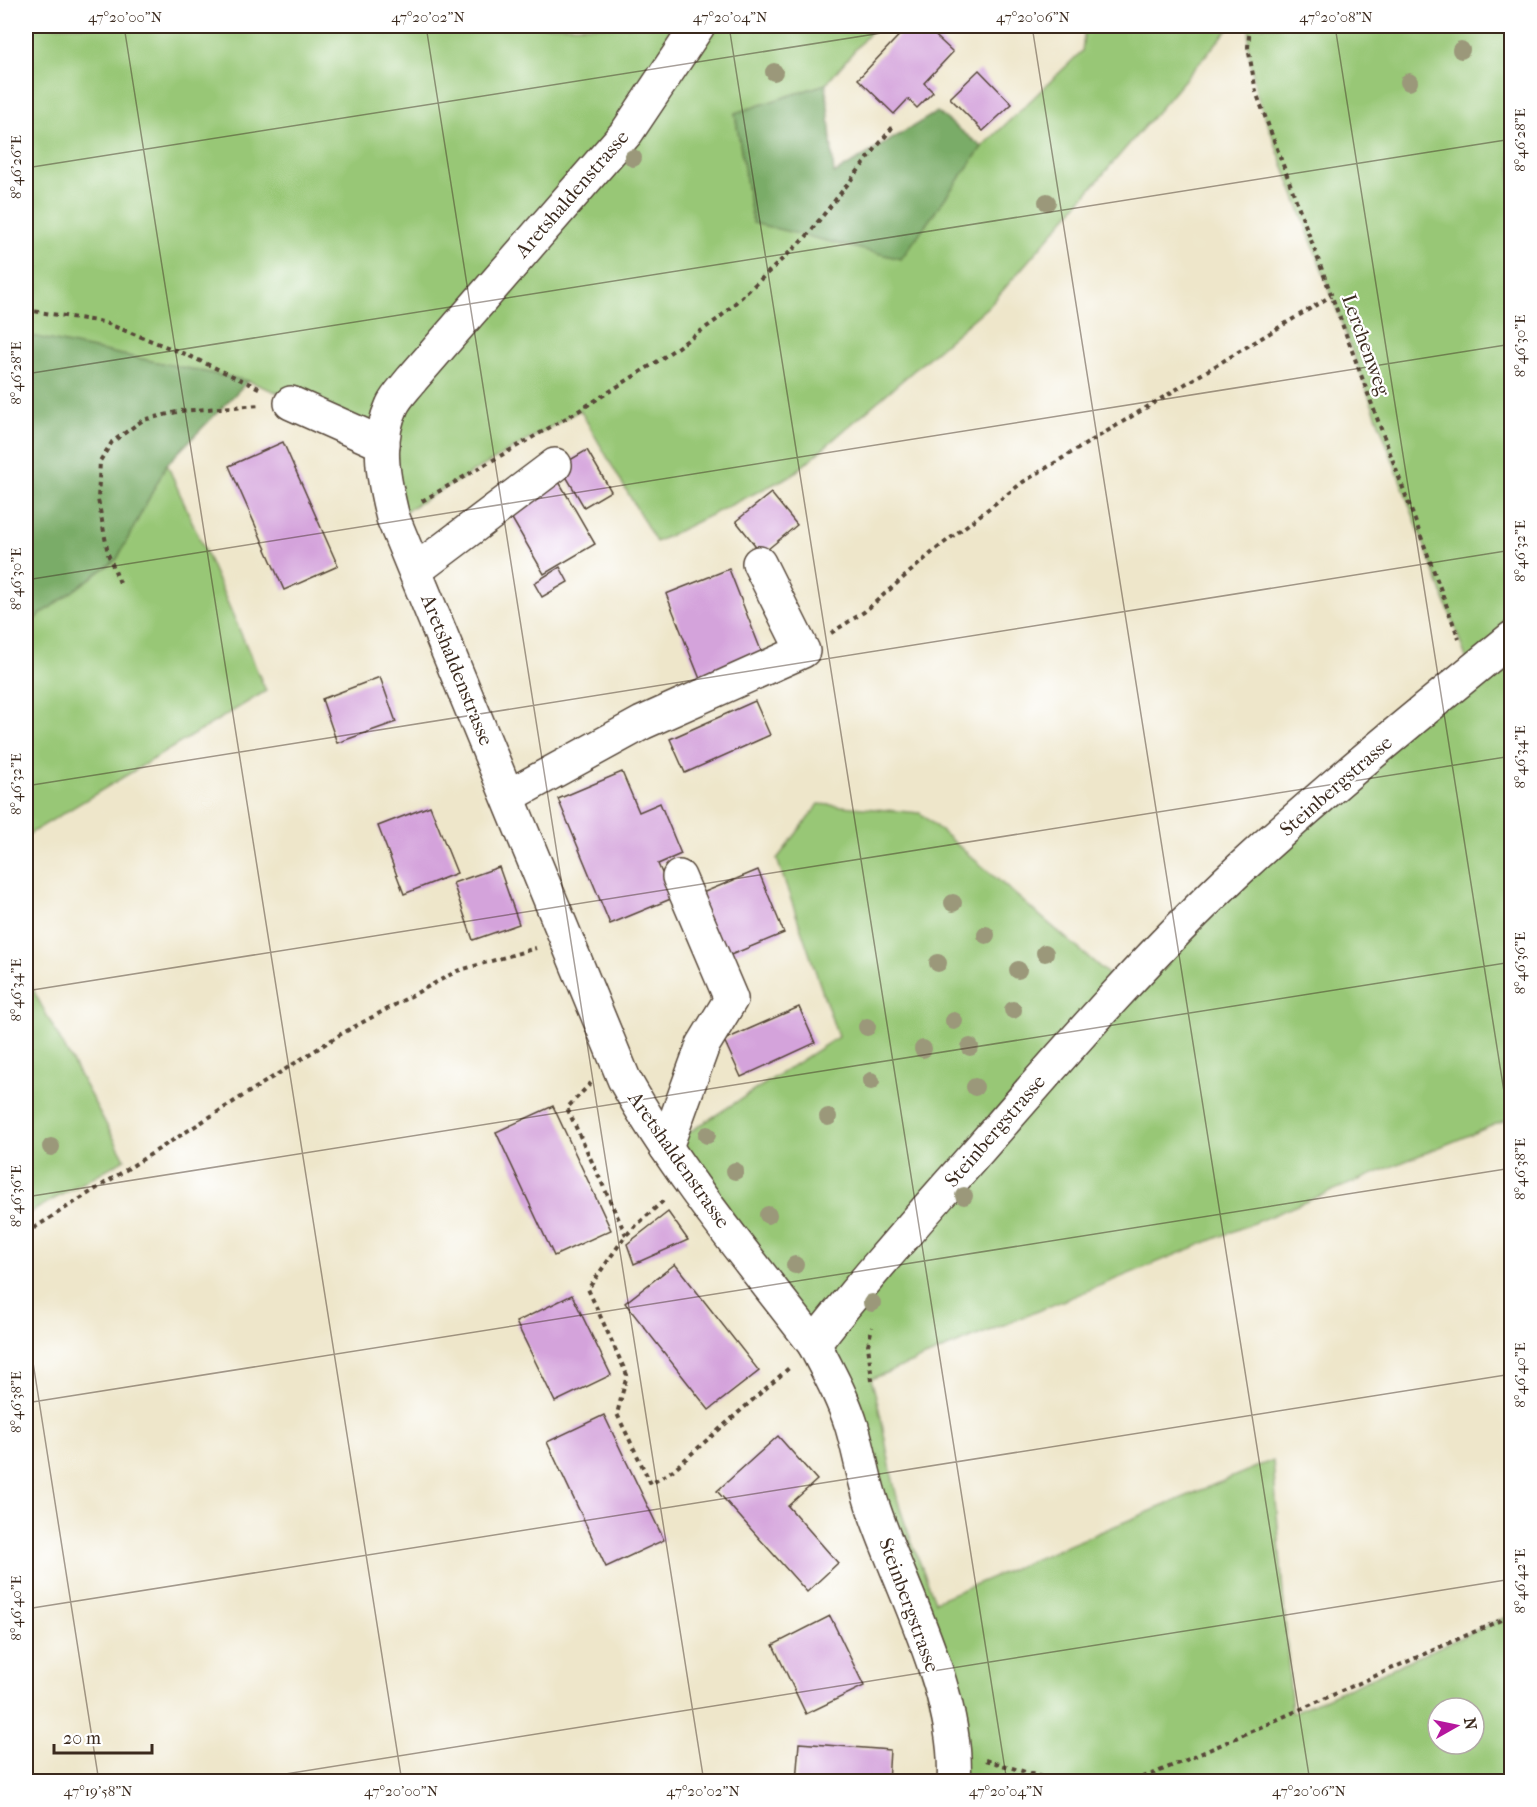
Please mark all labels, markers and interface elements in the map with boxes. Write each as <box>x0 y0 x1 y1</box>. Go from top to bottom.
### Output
text: 47°20'00"N <box>88 8 163 26</box>
text: 47°20'02"N <box>391 8 465 26</box>
text: 47°20'04"N <box>693 8 768 26</box>
text: 47°20'06"N <box>996 8 1071 26</box>
text: 47°20'08"N <box>1299 8 1373 26</box>
text: 8°46'28"E <box>1511 108 1529 172</box>
street label: Aretshaldenstrasse <box>510 126 634 263</box>
text: 8°46'26"E <box>7 135 25 199</box>
street label: Lerchenweg <box>1337 291 1395 399</box>
text: 8°46'30"E <box>1511 315 1529 377</box>
text: 8°46'28"E <box>7 341 25 405</box>
text: 8°46'32"E <box>1511 520 1529 582</box>
text: 8°46'30"E <box>7 548 25 610</box>
street label: Aretshaldenstrasse <box>416 590 498 749</box>
text: 8°46'34"E <box>1511 725 1529 789</box>
street label: Steinbergstrasse <box>1275 731 1397 841</box>
text: 8°46'32"E <box>7 753 25 815</box>
text: 8°46'36"E <box>1511 932 1529 994</box>
text: 8°46'34"E <box>7 958 25 1022</box>
street label: Steinbergstrasse <box>940 1070 1050 1192</box>
street label: Aretshaldenstrasse <box>623 1087 735 1233</box>
text: 8°46'38"E <box>1511 1138 1529 1200</box>
text: 8°46'36"E <box>7 1165 25 1227</box>
text: 8°46'40"E <box>1511 1342 1529 1408</box>
text: 8°46'38"E <box>7 1371 25 1433</box>
street label: Steinbergstrasse <box>874 1535 944 1675</box>
text: 8°46'42"E <box>1511 1549 1529 1613</box>
text: 8°46'40"E <box>7 1575 25 1641</box>
north arrow <box>1426 1696 1486 1756</box>
text: N <box>1460 1716 1481 1732</box>
scale bar <box>54 1717 152 1755</box>
text: 20 m <box>63 1728 101 1749</box>
text: 47°19'58"N <box>64 1782 133 1800</box>
text: 47°20'00"N <box>364 1782 439 1800</box>
text: 47°20'02"N <box>666 1782 740 1800</box>
text: 47°20'04"N <box>969 1782 1044 1800</box>
text: 47°20'06"N <box>1272 1782 1347 1800</box>

